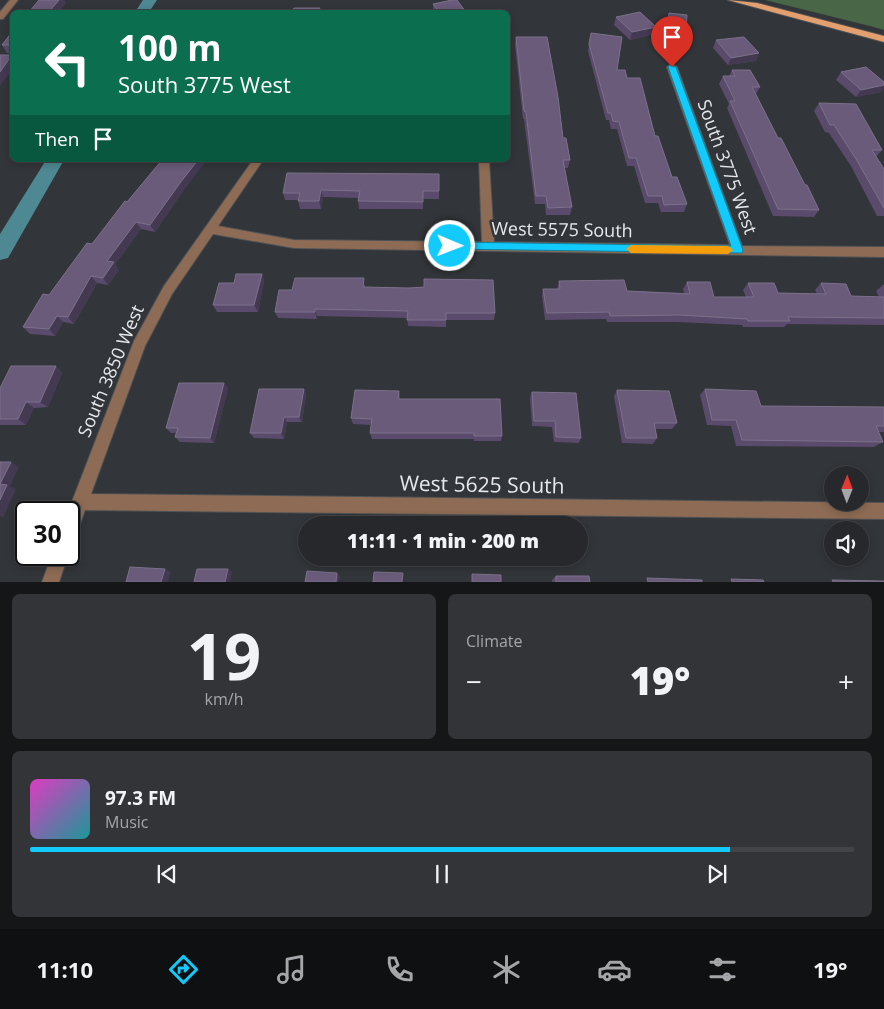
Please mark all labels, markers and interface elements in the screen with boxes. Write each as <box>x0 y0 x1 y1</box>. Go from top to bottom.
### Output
pin <box>651 16 693 67</box>
icon: arrive <box>658 23 686 51</box>
text: 100 m <box>118 24 222 71</box>
icon: left <box>35 30 100 95</box>
text: South 3775 West <box>118 69 291 99</box>
street label: South 3775 West <box>692 96 763 237</box>
icon: arrive <box>89 125 117 153</box>
text: Then <box>35 126 79 152</box>
street label: West 5575 South <box>491 216 633 242</box>
position arrow <box>423 219 475 271</box>
street label: South 3850 West <box>71 301 149 440</box>
north arrow <box>824 466 869 511</box>
map controls <box>824 466 869 566</box>
street label: West 5625 South <box>399 469 565 499</box>
speed limit sign: 30 <box>15 501 80 566</box>
button: sound <box>824 521 869 566</box>
text: 11:11 · 1 min · 200 m <box>347 528 539 554</box>
text: 19 <box>187 611 261 699</box>
text: Climate <box>466 630 523 652</box>
text: 19° <box>630 654 690 706</box>
text: − <box>466 662 482 700</box>
text: + <box>838 662 854 700</box>
text: km/h <box>205 688 243 710</box>
text: 97.3 FM <box>105 785 176 811</box>
text: Music <box>105 811 149 833</box>
icon: previous <box>153 860 181 888</box>
icon: pause <box>428 860 456 888</box>
icon: next <box>703 860 731 888</box>
icon: directions <box>166 952 201 987</box>
icon: music <box>274 952 309 987</box>
icon: phone <box>382 952 417 987</box>
icon: climate <box>489 952 524 987</box>
icon: car <box>597 952 632 987</box>
icon: filters <box>705 952 740 987</box>
text: 11:10 <box>36 954 93 984</box>
text: 19° <box>813 954 848 984</box>

